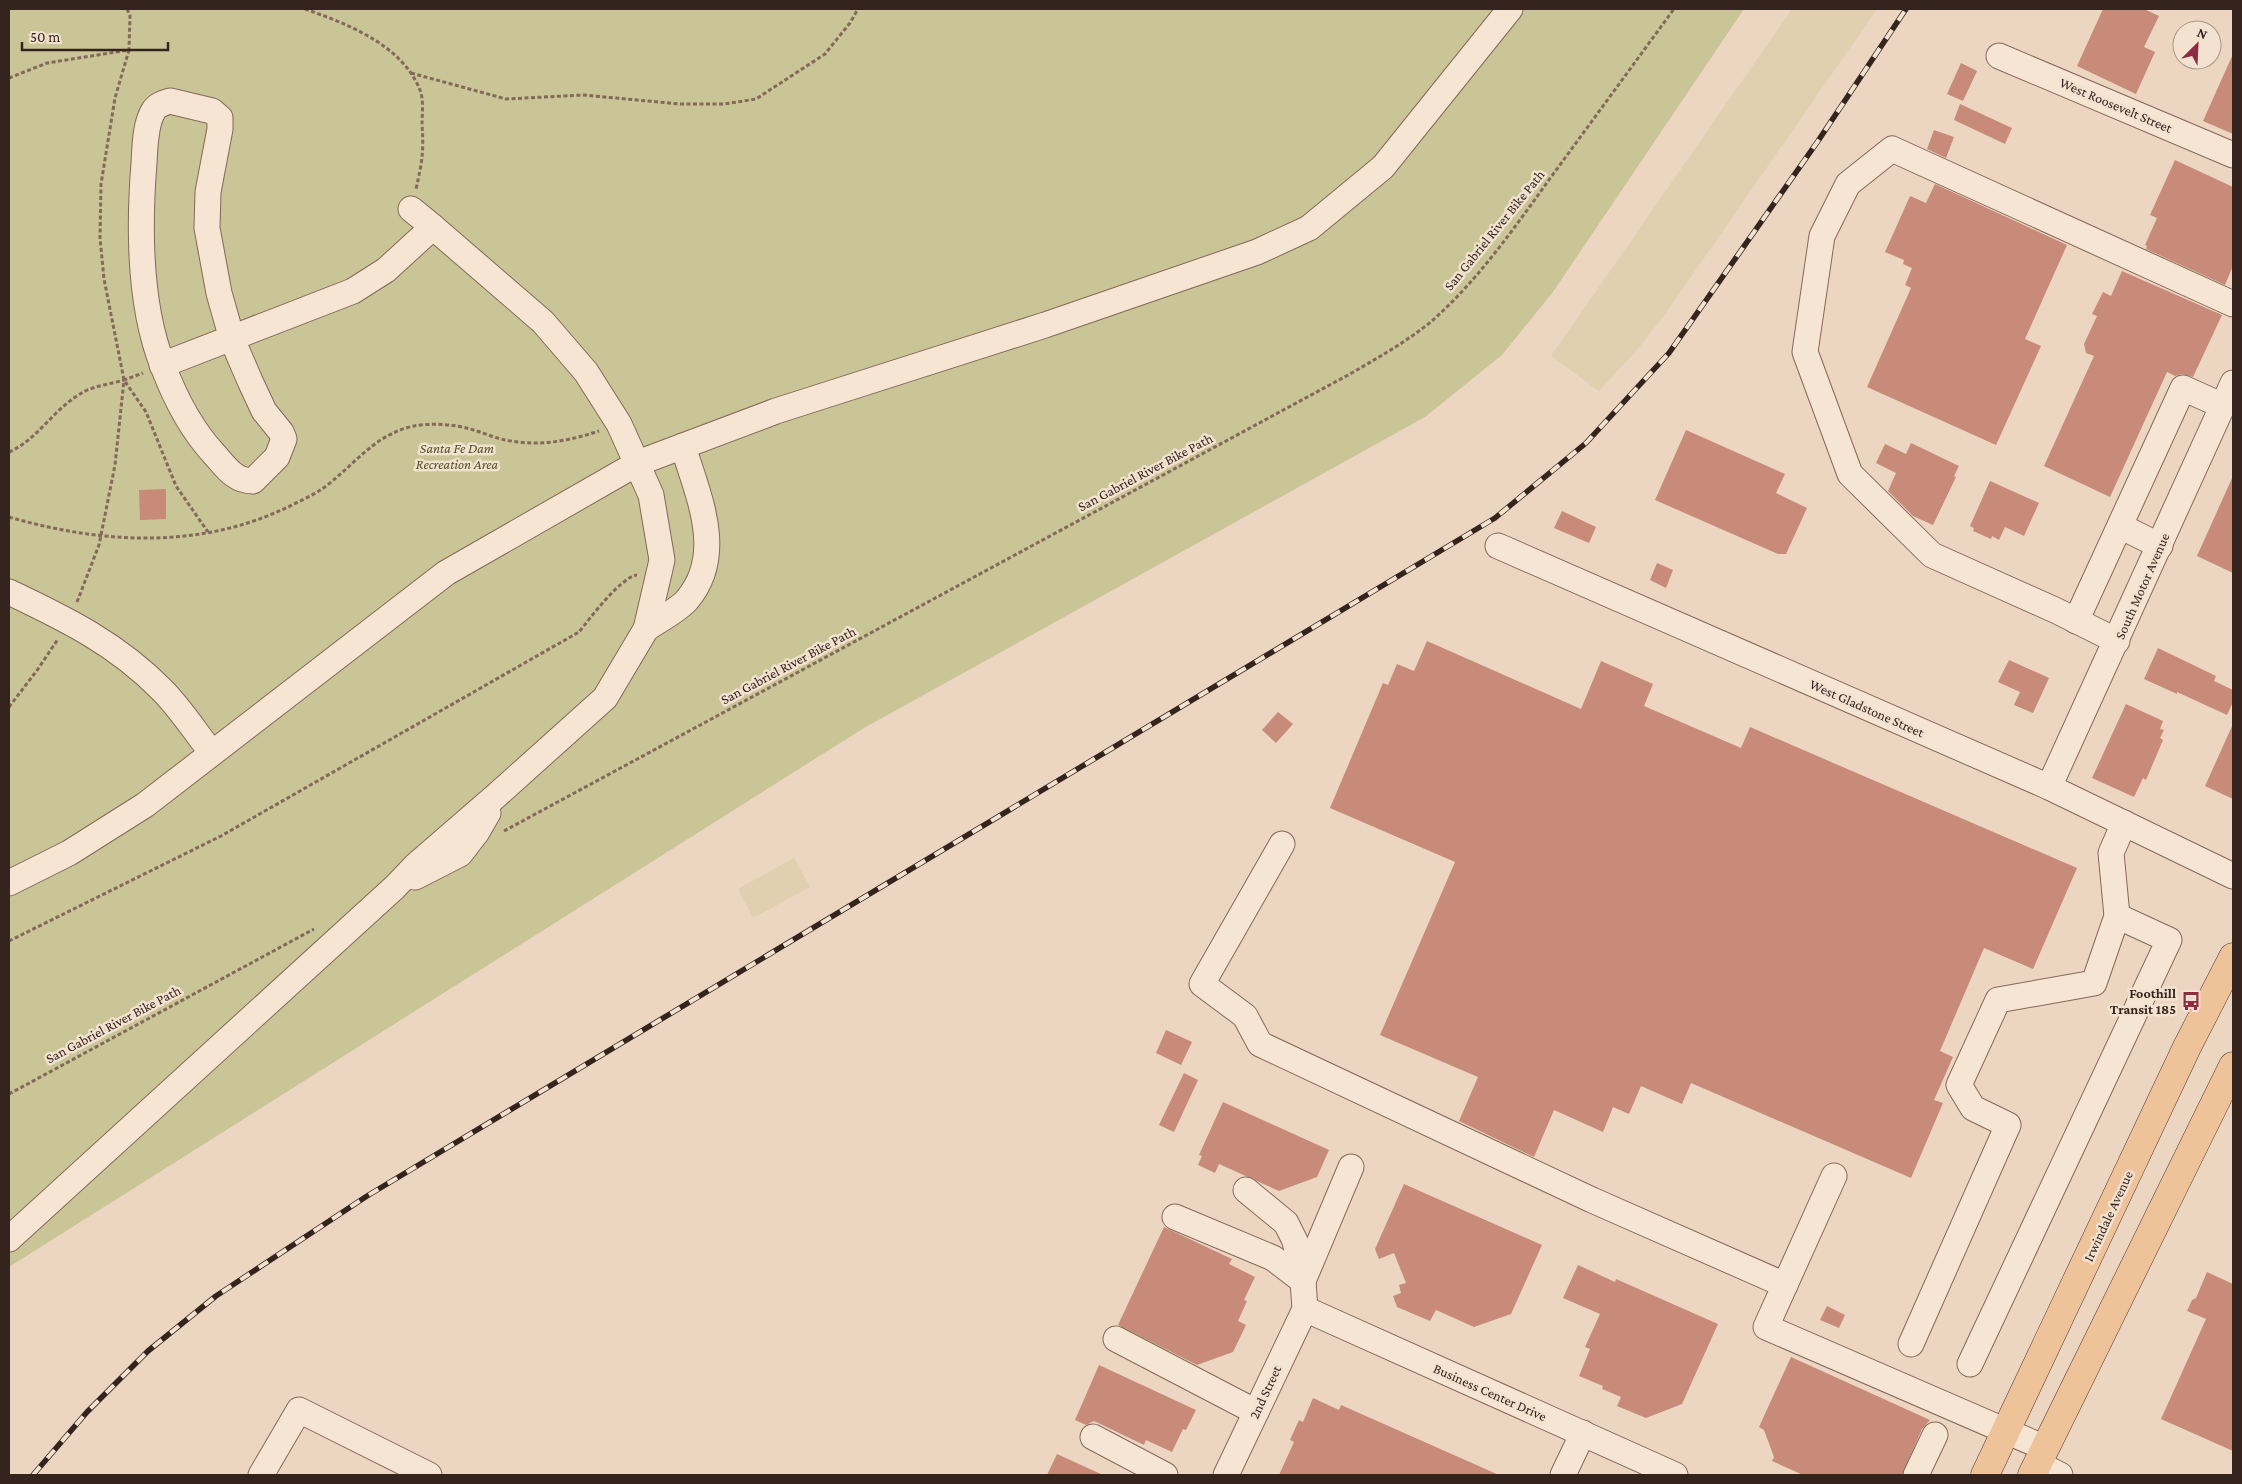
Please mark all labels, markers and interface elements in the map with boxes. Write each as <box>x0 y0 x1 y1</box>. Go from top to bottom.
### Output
scale bar <box>22 20 169 52</box>
north arrow <box>2172 20 2222 70</box>
text: N <box>2195 24 2210 43</box>
text: 50 m <box>30 29 60 45</box>
street label: West Roosevelt Street <box>2057 74 2175 136</box>
street label: San Gabriel River Bike Path <box>1440 166 1548 293</box>
street label: San Gabriel River Bike Path <box>1075 429 1216 514</box>
park label: Santa Fe Dam Recreation Area <box>416 440 499 472</box>
street label: South Motor Avenue <box>2111 530 2173 642</box>
street label: San Gabriel River Bike Path <box>718 622 859 707</box>
street label: West Gladstone Street <box>1807 676 1927 741</box>
street label: San Gabriel River Bike Path <box>43 981 184 1066</box>
place label: Foothill Transit 185 <box>2110 985 2176 1017</box>
bus stop icon: Foothill Transit 185 <box>2180 990 2202 1012</box>
street label: Irwindale Avenue <box>2080 1168 2136 1264</box>
street label: Business Center Drive <box>1431 1360 1549 1424</box>
street label: 2nd Street <box>1246 1362 1284 1421</box>

